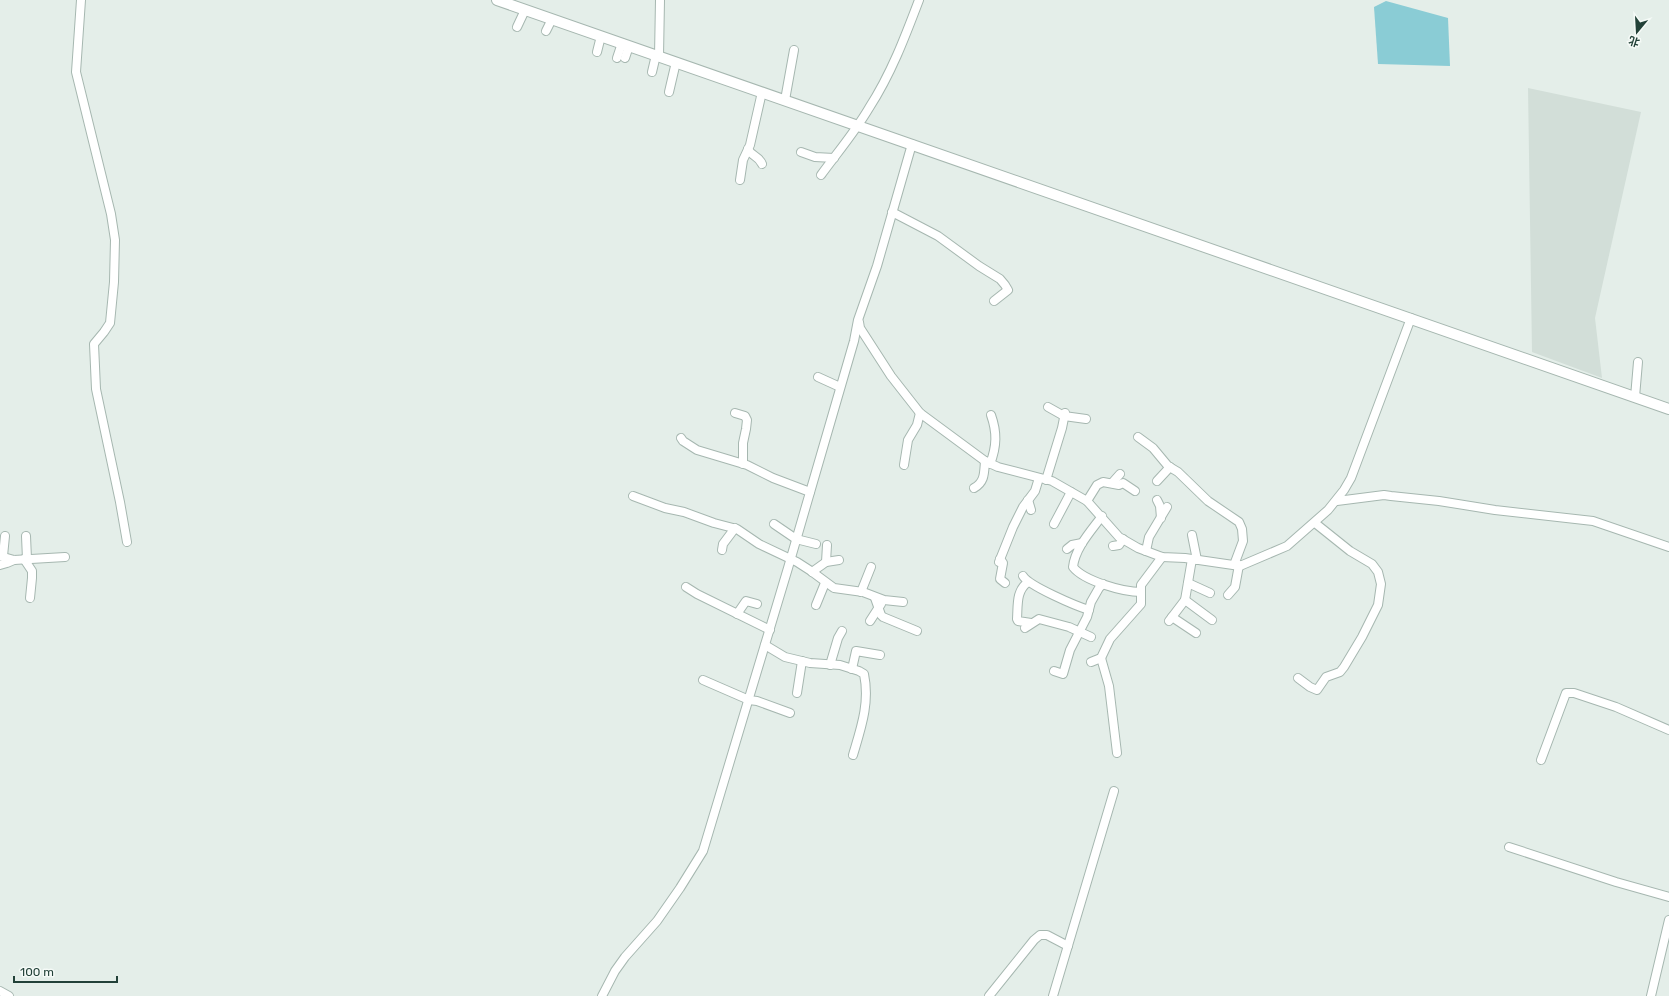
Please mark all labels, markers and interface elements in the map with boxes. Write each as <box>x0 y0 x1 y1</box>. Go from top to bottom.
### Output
north arrow <box>1617 12 1657 52</box>
text: 北 <box>1627 33 1641 49</box>
scale bar <box>14 958 117 984</box>
text: 100 m <box>20 965 54 979</box>

